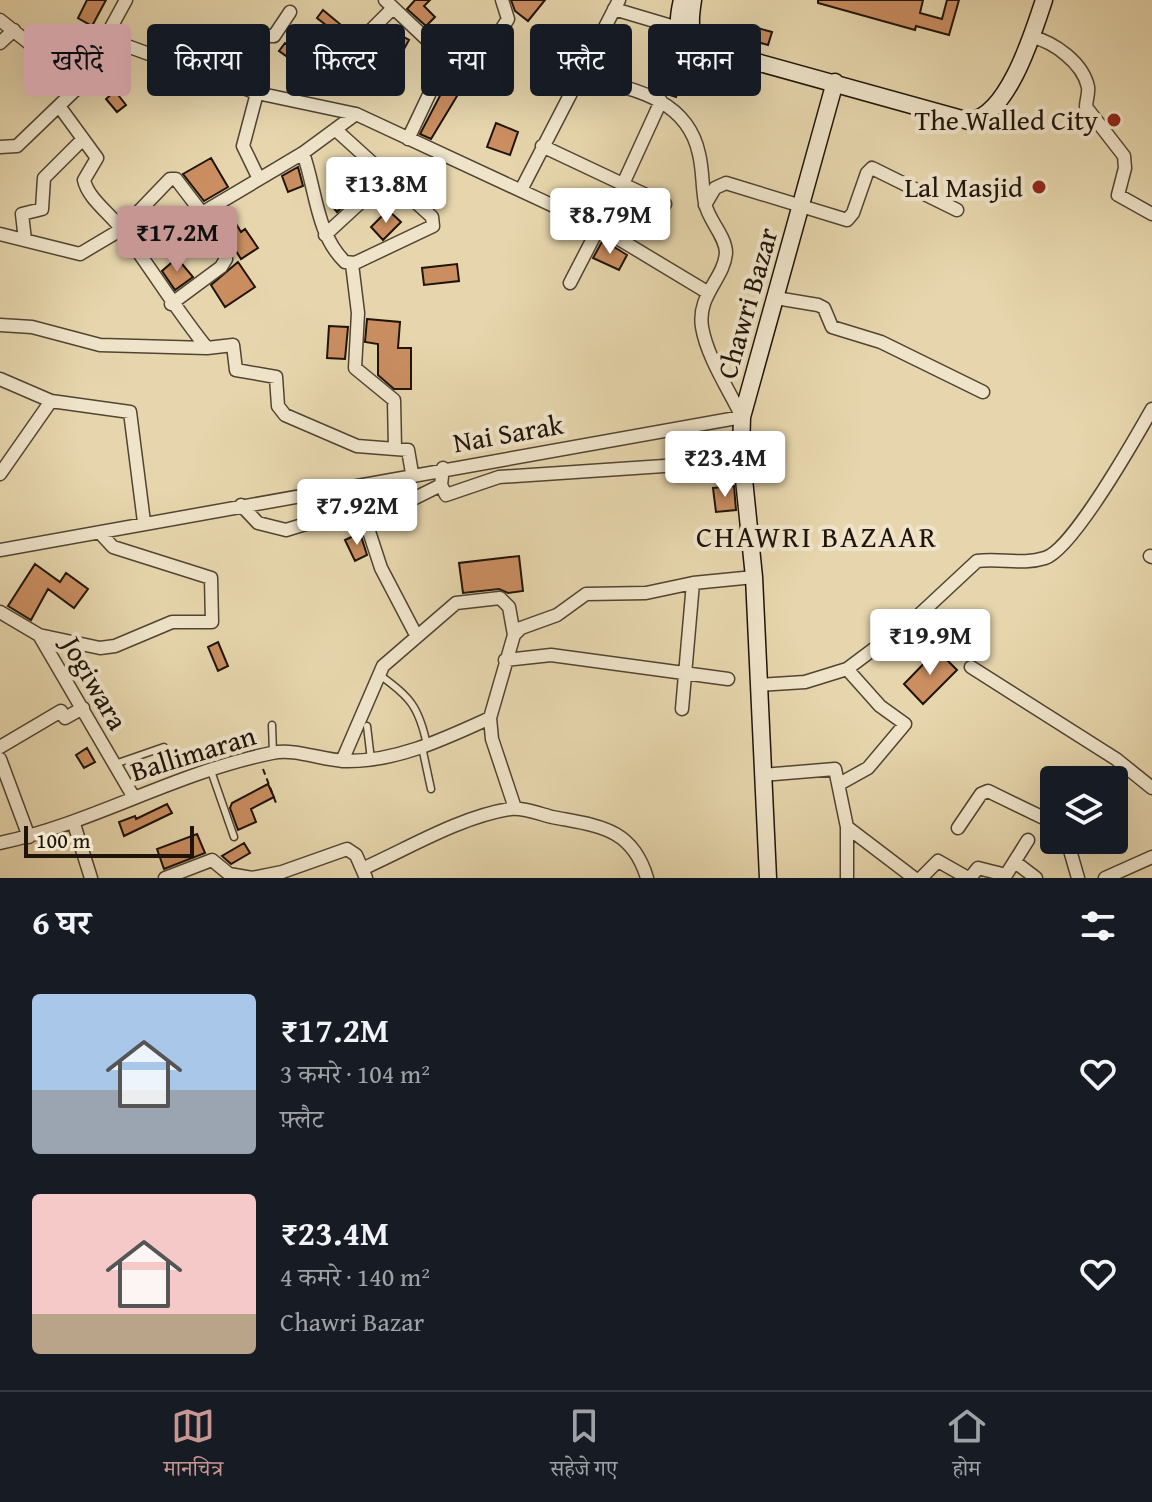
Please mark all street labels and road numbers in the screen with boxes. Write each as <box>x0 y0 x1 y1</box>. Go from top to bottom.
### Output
street label: Chawri Bazar <box>705 222 788 383</box>
street label: Nai Sarak <box>450 403 567 462</box>
street label: Jogiwara <box>51 626 139 738</box>
street label: Ballimaran <box>125 714 261 791</box>

